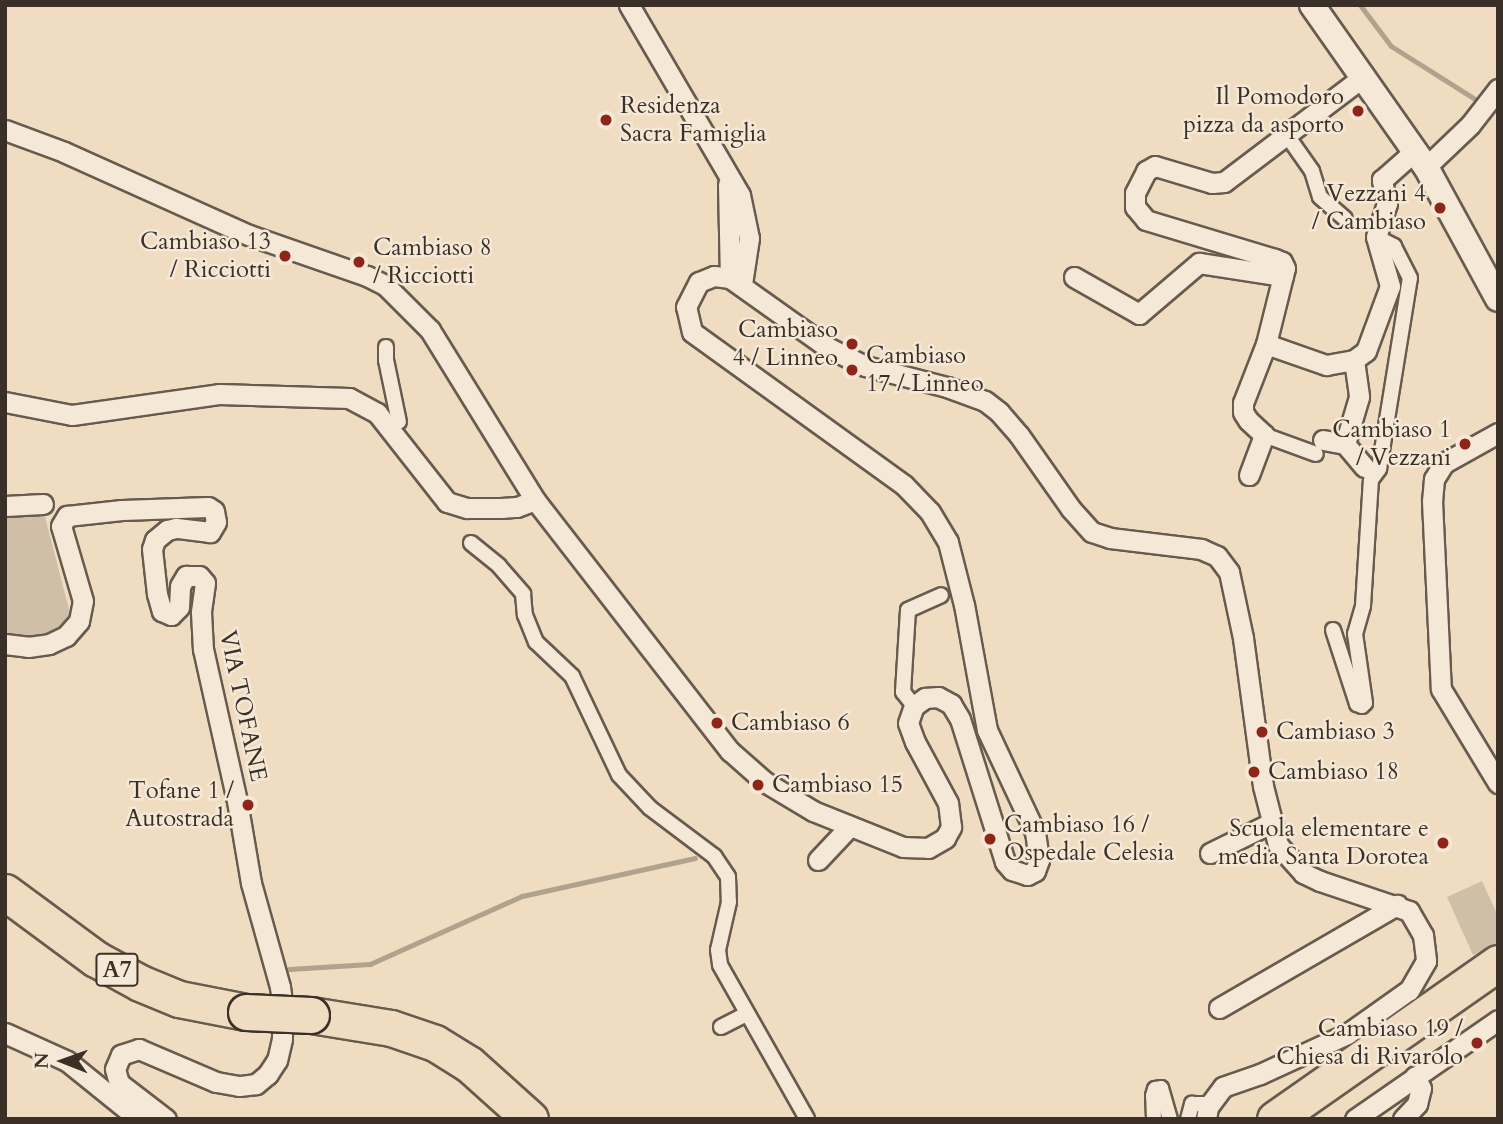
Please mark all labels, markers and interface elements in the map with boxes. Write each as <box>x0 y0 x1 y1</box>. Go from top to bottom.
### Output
place label: Il Pomodoro pizza da asporto <box>1183 83 1344 139</box>
place label: Residenza Sacra Famiglia <box>620 92 767 148</box>
marker: Il Pomodoro pizza da asporto <box>1350 103 1366 119</box>
marker: Residenza Sacra Famiglia <box>598 112 614 128</box>
place label: Vezzani 4 / Cambiaso <box>1312 180 1426 236</box>
marker: Vezzani 4 / Cambiaso <box>1432 200 1448 216</box>
place label: Cambiaso 13 / Ricciotti <box>140 228 271 284</box>
place label: Cambiaso 8 / Ricciotti <box>373 234 492 290</box>
marker: Cambiaso 13 / Ricciotti <box>277 248 293 264</box>
marker: Cambiaso 8 / Ricciotti <box>351 254 367 270</box>
place label: Cambiaso 4 / Linneo <box>733 316 838 372</box>
marker: Cambiaso 4 / Linneo <box>844 336 860 352</box>
place label: Cambiaso 17 / Linneo <box>866 342 984 398</box>
marker: Cambiaso 17 / Linneo <box>844 362 860 378</box>
place label: Cambiaso 1 / Vezzani <box>1332 416 1451 472</box>
marker: Cambiaso 1 / Vezzani <box>1457 436 1473 452</box>
street label: VIA TOFANE <box>213 628 273 784</box>
place label: Cambiaso 6 <box>731 709 850 737</box>
marker: Cambiaso 6 <box>709 715 725 731</box>
place label: Cambiaso 3 <box>1276 718 1395 746</box>
marker: Cambiaso 3 <box>1254 724 1270 740</box>
place label: Cambiaso 18 <box>1268 758 1399 786</box>
marker: Cambiaso 18 <box>1246 764 1262 780</box>
place label: Cambiaso 15 <box>772 771 903 799</box>
place label: Tofane 1 / Autostrada <box>125 777 234 833</box>
marker: Cambiaso 15 <box>750 777 766 793</box>
marker: Tofane 1 / Autostrada <box>240 797 256 813</box>
place label: Cambiaso 16 / Ospedale Celesia <box>1004 811 1174 867</box>
place label: Scuola elementare e media Santa Dorotea <box>1218 815 1429 871</box>
marker: Cambiaso 16 / Ospedale Celesia <box>982 831 998 847</box>
marker: Scuola elementare e media Santa Dorotea <box>1435 835 1451 851</box>
road number: A7 <box>94 951 140 990</box>
place label: Cambiaso 19 / Chiesa di Rivarolo <box>1276 1015 1463 1071</box>
north arrow <box>28 1026 98 1096</box>
marker: Cambiaso 19 / Chiesa di Rivarolo <box>1469 1035 1485 1051</box>
text: N <box>29 1052 55 1069</box>

